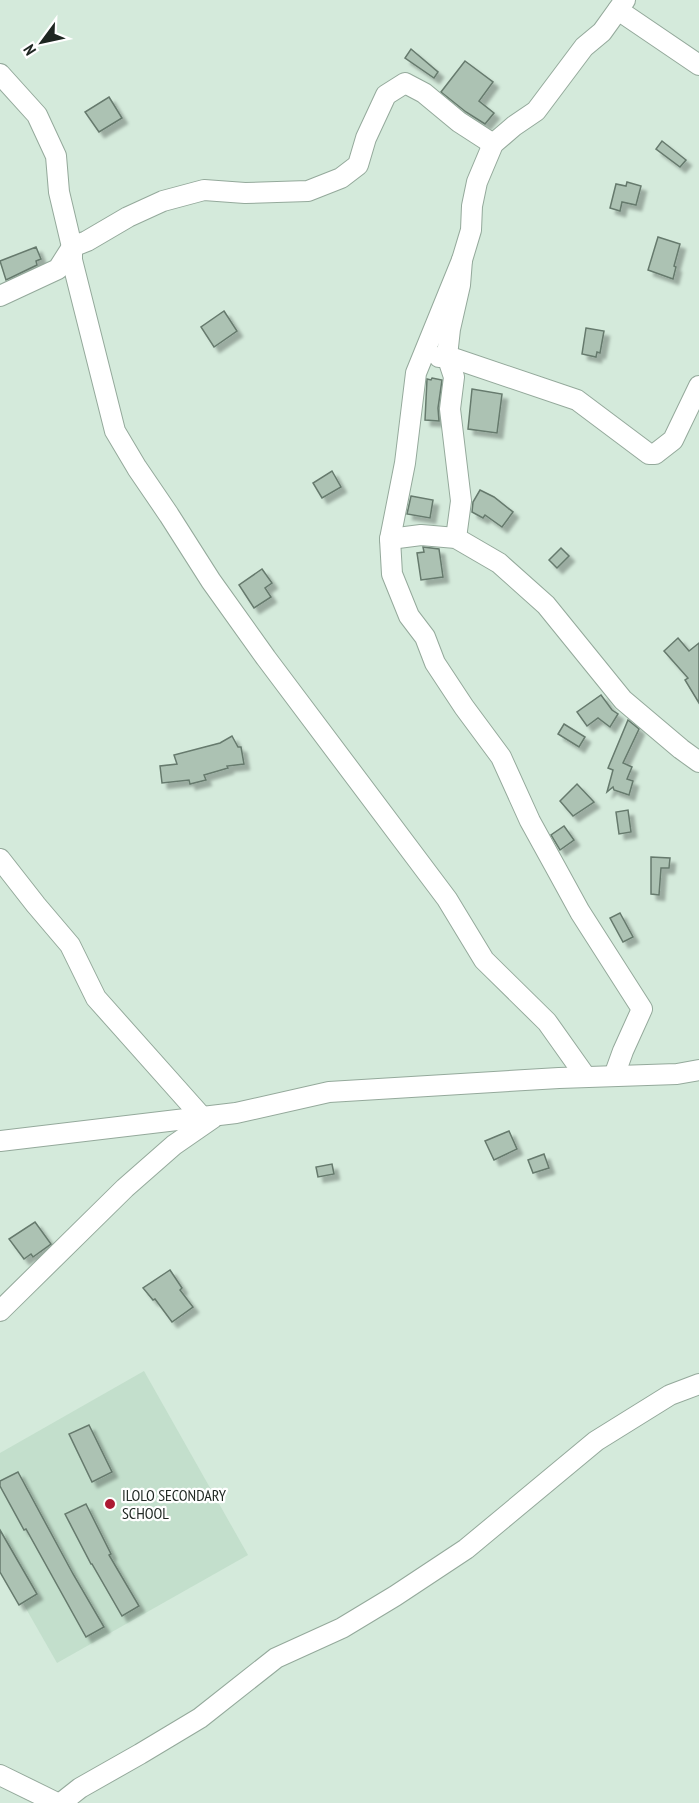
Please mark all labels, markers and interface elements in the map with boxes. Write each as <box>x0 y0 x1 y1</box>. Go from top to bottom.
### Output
north arrow <box>12 12 72 72</box>
text: N <box>19 41 40 59</box>
place label: ILOLO SECONDARY SCHOOL <box>122 1485 227 1523</box>
marker: ILOLO SECONDARY SCHOOL <box>103 1497 117 1511</box>

